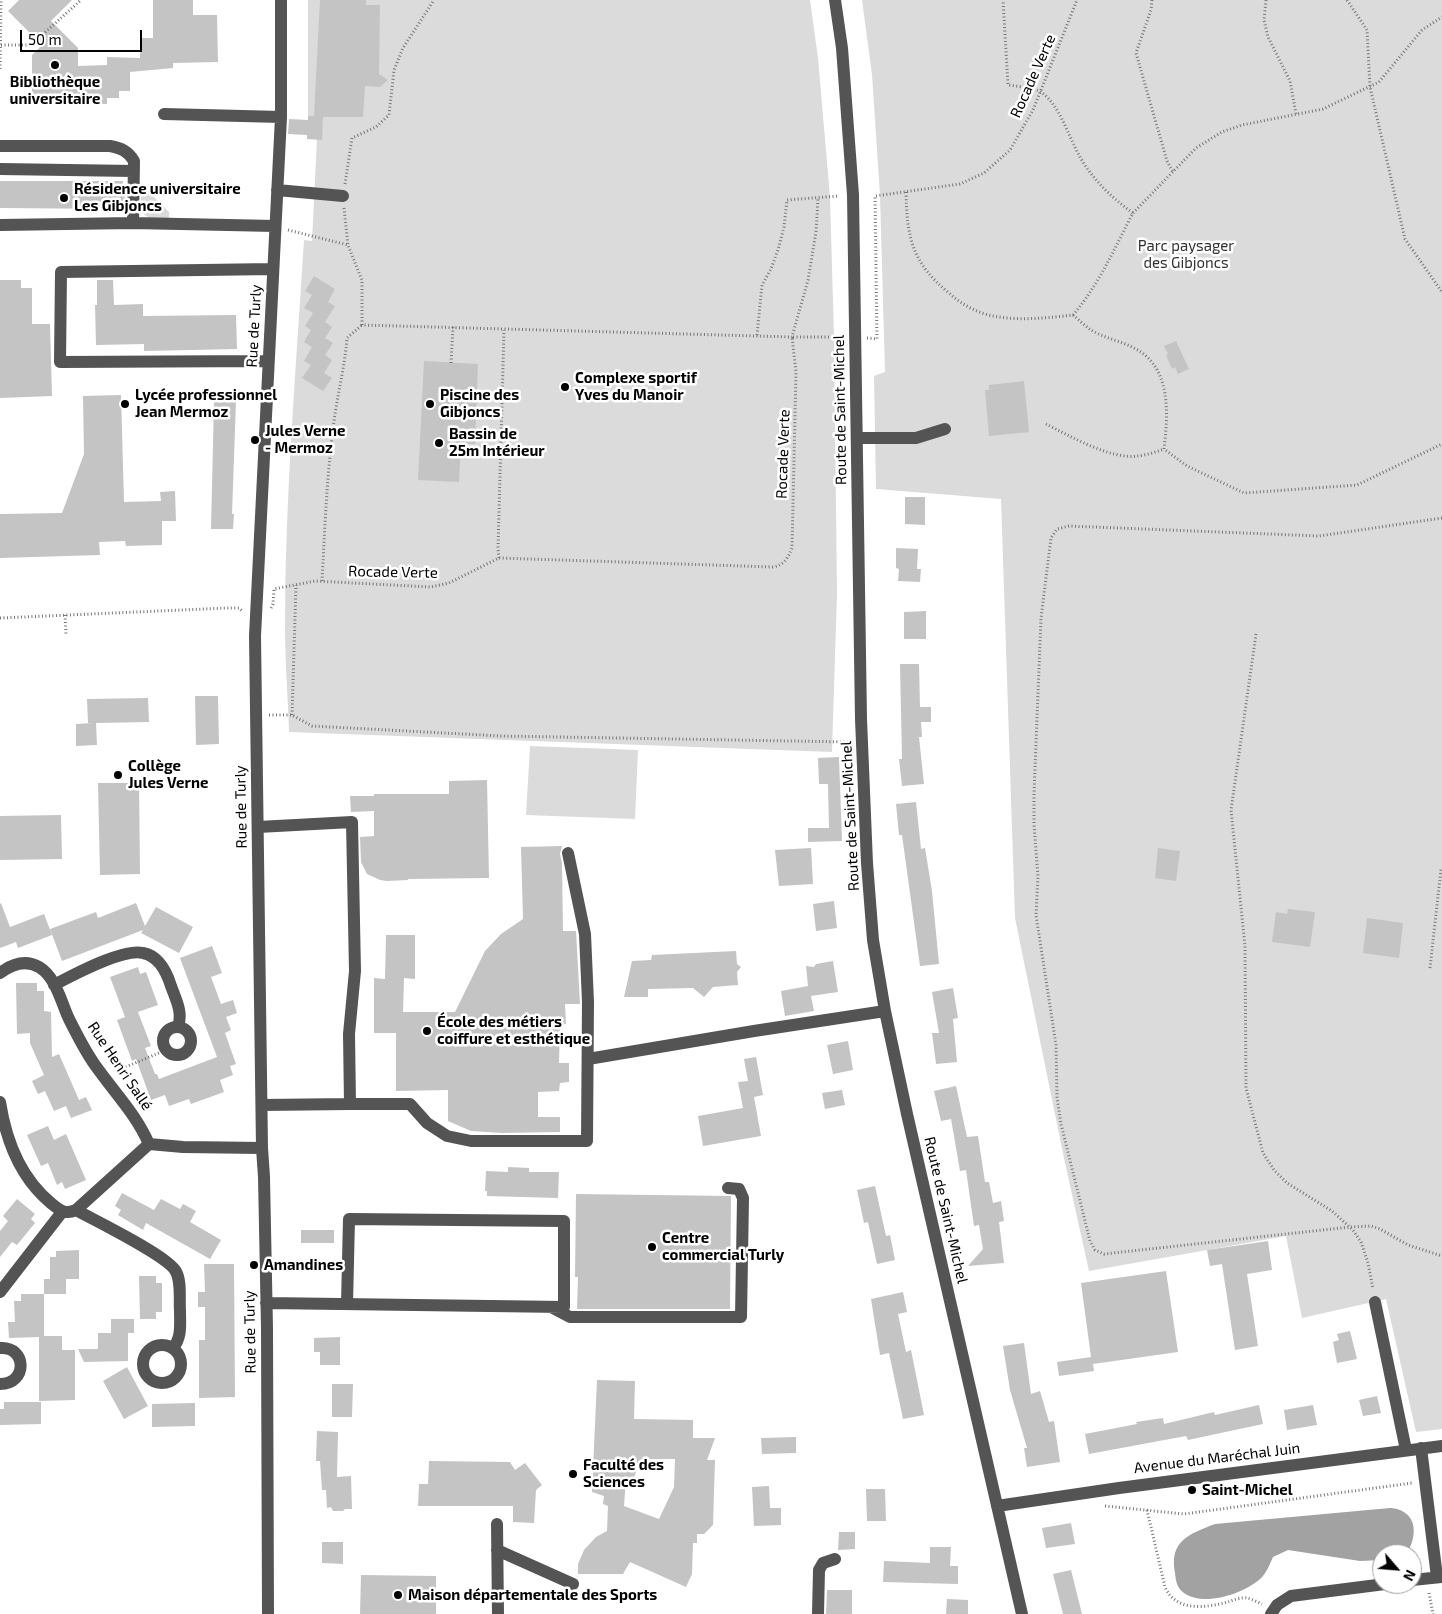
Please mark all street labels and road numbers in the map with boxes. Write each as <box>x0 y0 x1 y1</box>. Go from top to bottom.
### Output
street label: Rocade Verte <box>1007 31 1059 121</box>
street label: Rue de Turly <box>243 284 265 368</box>
street label: Route de Saint-Michel <box>830 335 850 485</box>
street label: Rocade Verte <box>772 409 794 499</box>
street label: Rocade Verte <box>348 562 438 582</box>
street label: Route de Saint-Michel <box>837 740 863 892</box>
street label: Rue de Turly <box>231 765 251 849</box>
street label: Rue Henri Sallé <box>84 1018 156 1114</box>
street label: Route de Saint-Michel <box>920 1135 972 1285</box>
street label: Rue de Turly <box>240 1290 260 1374</box>
street label: Avenue du Maréchal Juin <box>1133 1439 1301 1477</box>

